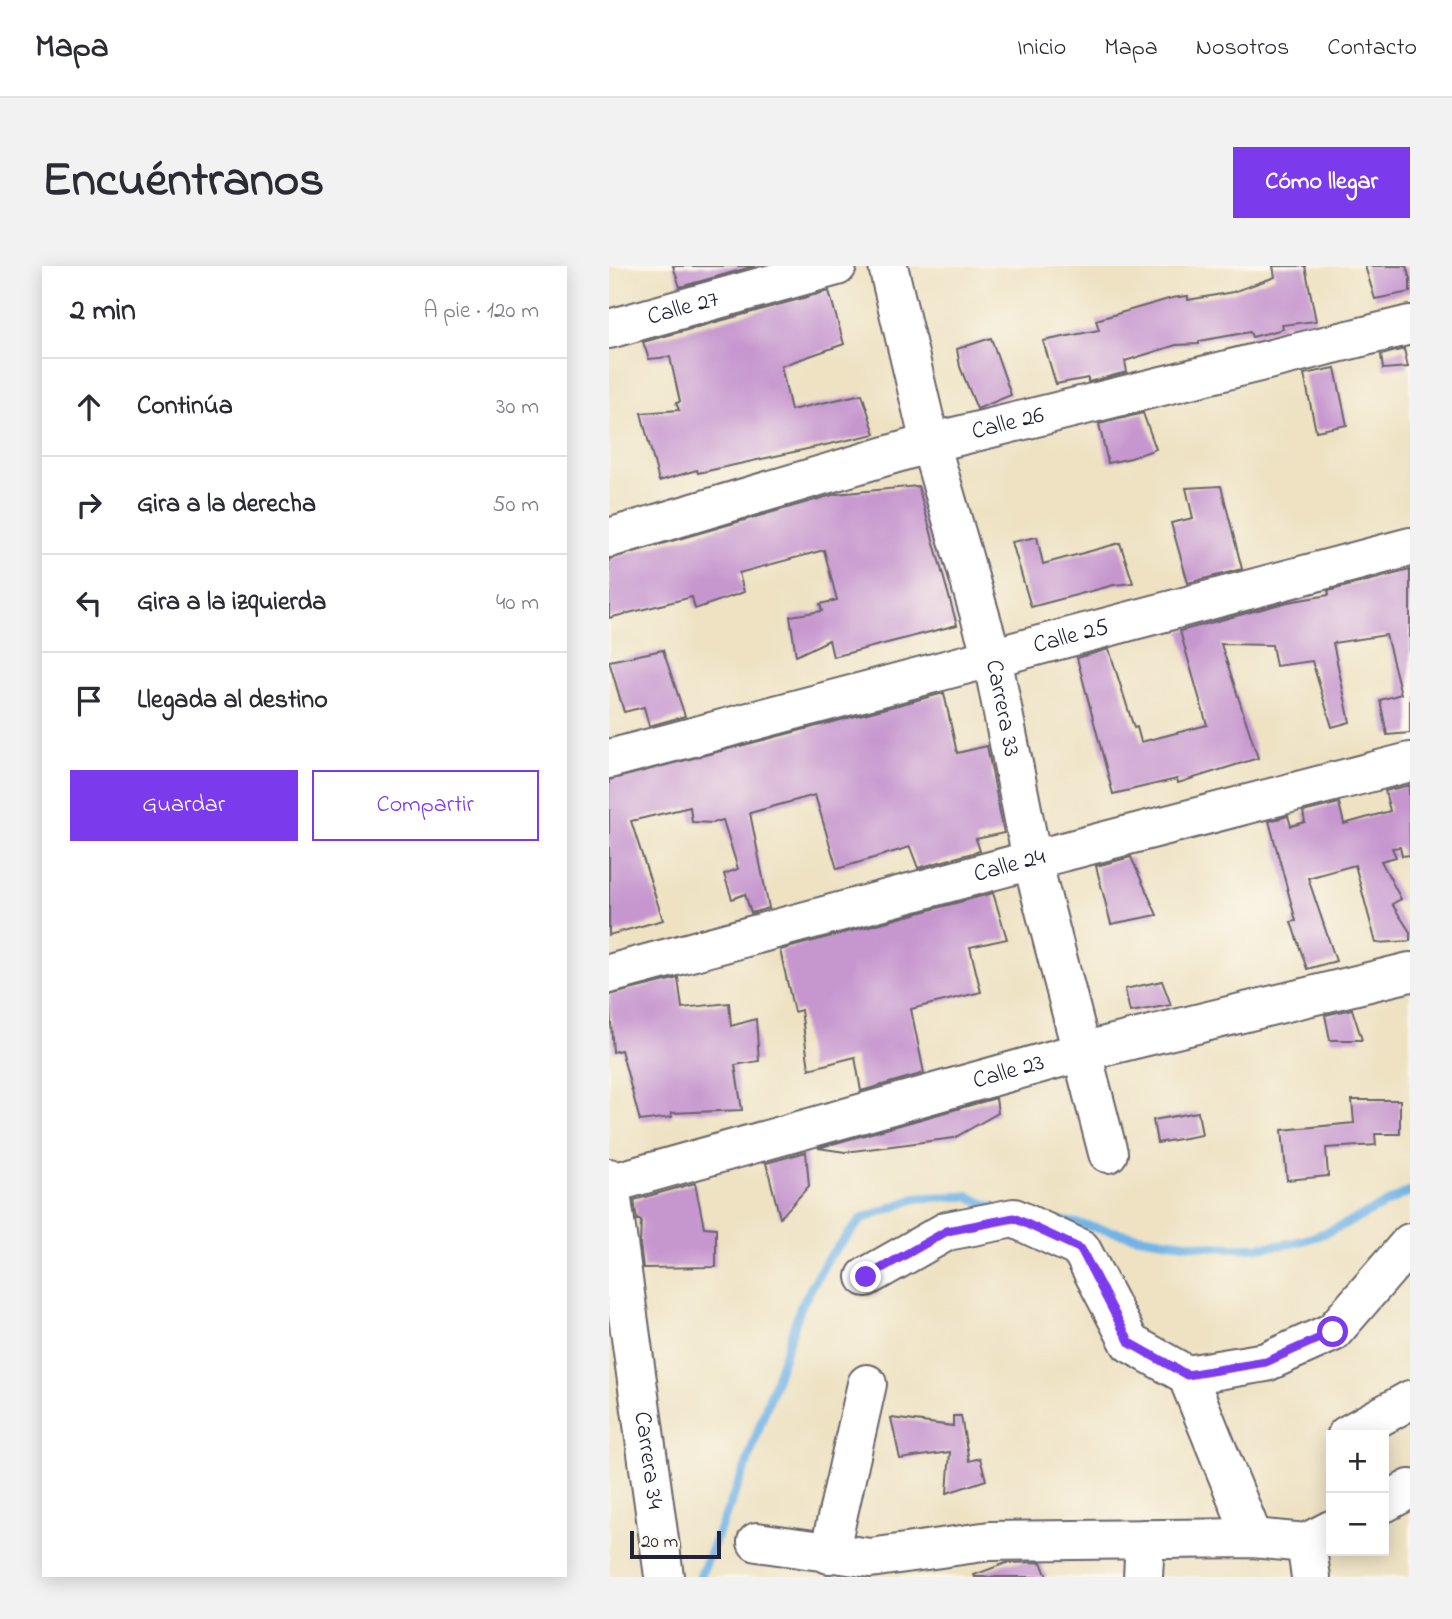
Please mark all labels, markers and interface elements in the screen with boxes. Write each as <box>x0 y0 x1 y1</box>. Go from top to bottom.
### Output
text: Mapa <box>35 24 109 72</box>
text: Inicio <box>1017 31 1066 66</box>
text: Mapa <box>1104 31 1158 66</box>
text: Nosotros <box>1196 31 1289 66</box>
text: Contacto <box>1327 31 1417 66</box>
text: Encuéntranos <box>42 146 324 218</box>
button: Cómo llegar <box>1233 147 1410 218</box>
street label: Calle 27 <box>643 282 723 335</box>
text: 2 min <box>70 290 136 334</box>
text: A pie · 120 m <box>423 295 539 328</box>
icon: ahead <box>70 388 108 426</box>
text: Continúa <box>137 388 233 426</box>
text: 30 m <box>496 391 539 424</box>
street label: Calle 26 <box>968 398 1048 450</box>
icon: right <box>70 486 108 524</box>
text: Gira a la derecha <box>137 486 316 524</box>
text: 50 m <box>492 489 539 522</box>
icon: left <box>70 584 108 622</box>
text: Gira a la izquierda <box>137 584 326 622</box>
text: 40 m <box>496 587 539 620</box>
street label: Calle 25 <box>1030 610 1113 663</box>
street label: Carrera 33 <box>975 657 1029 760</box>
icon: arrive <box>70 682 108 720</box>
text: Llegada al destino <box>137 682 328 720</box>
button: Guardar <box>70 770 298 841</box>
button: Compartir <box>312 770 539 841</box>
street label: Calle 24 <box>970 840 1049 892</box>
street label: Calle 23 <box>969 1046 1048 1099</box>
route end <box>850 1261 881 1292</box>
route start <box>1317 1316 1348 1347</box>
street label: Carrera 34 <box>624 1409 672 1511</box>
map controls <box>1326 1430 1389 1556</box>
button: + <box>1326 1430 1389 1493</box>
button: − <box>1326 1493 1389 1556</box>
scale bar <box>630 1528 721 1560</box>
text: 20 m <box>641 1529 678 1556</box>

